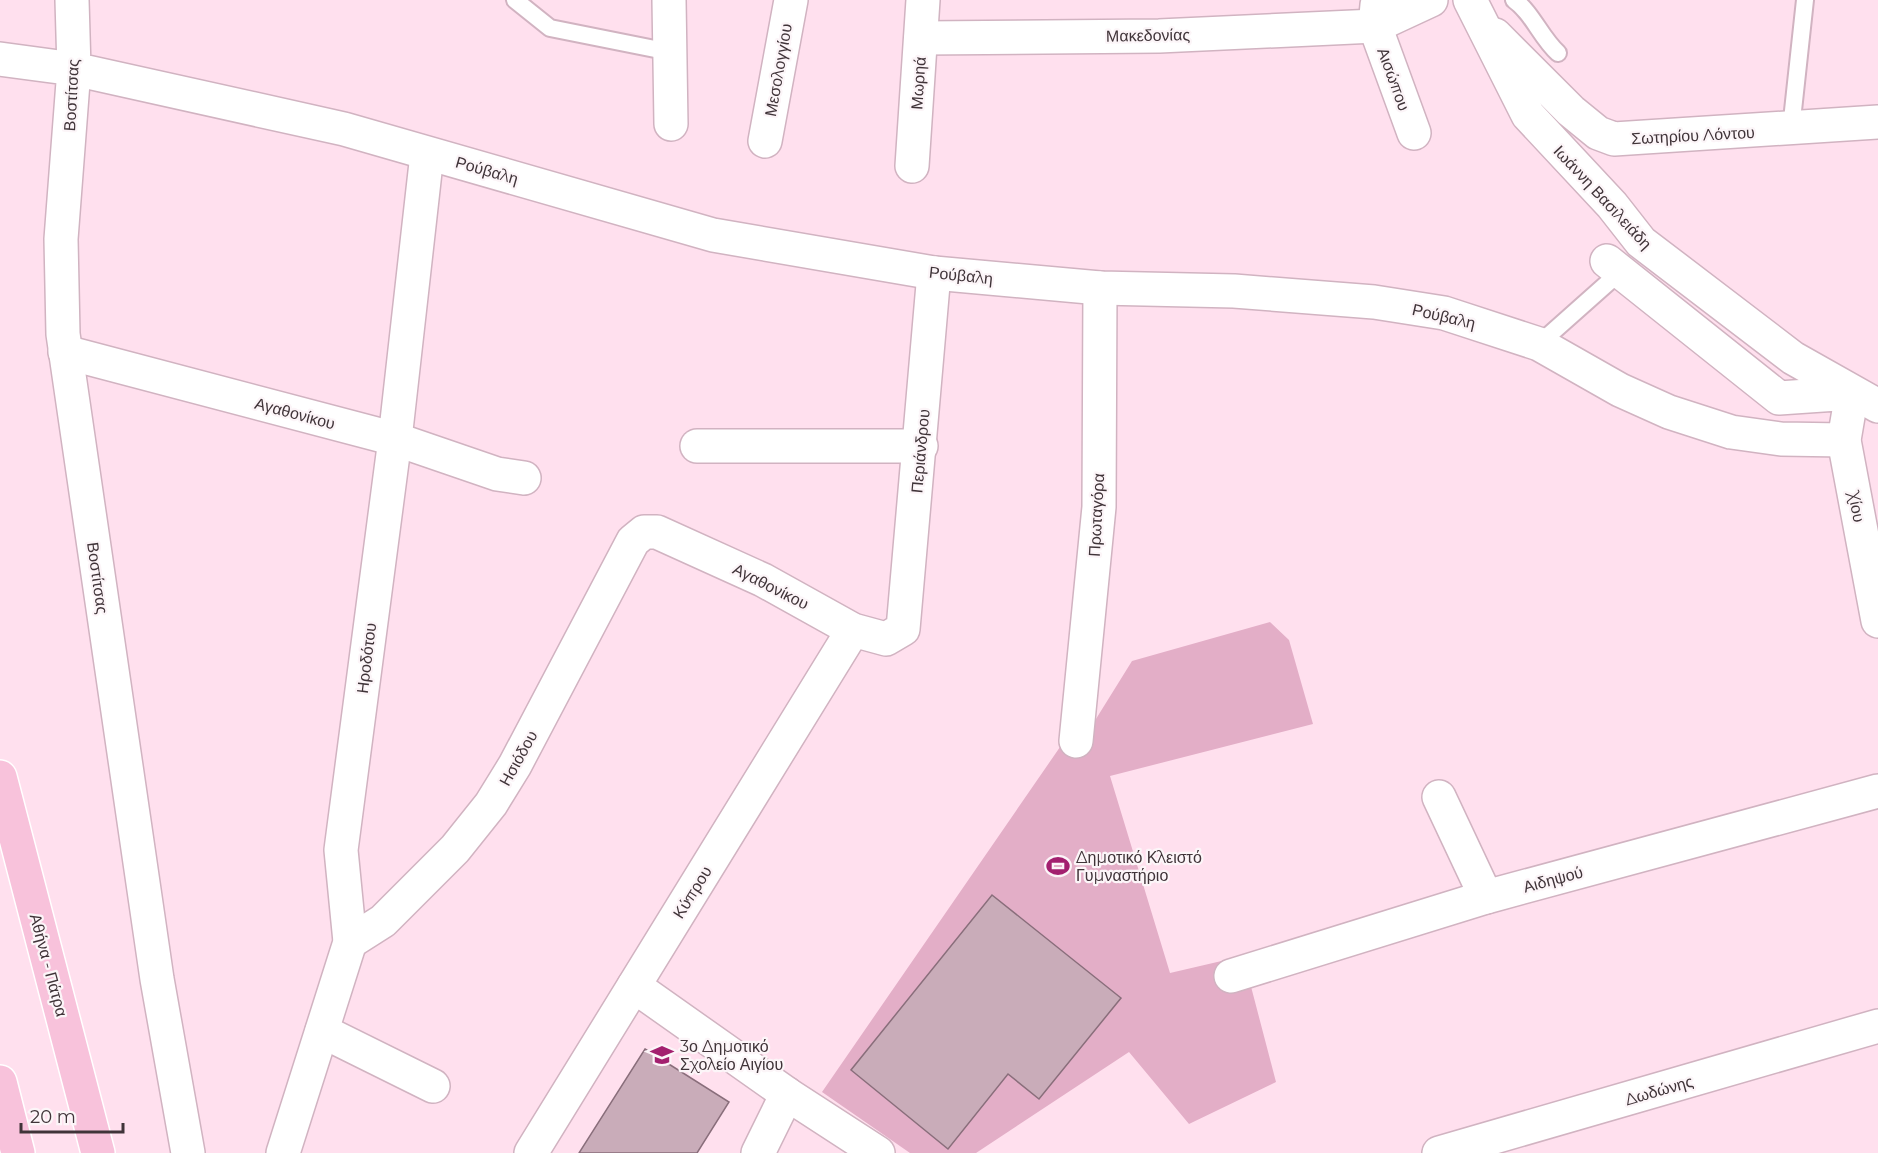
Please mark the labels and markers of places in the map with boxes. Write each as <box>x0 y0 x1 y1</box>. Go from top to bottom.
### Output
place label: Δημοτικό Κλειστό Γυμναστήριο <box>1076 848 1202 885</box>
sports icon: Δημοτικό Κλειστό Γυμναστήριο <box>1045 853 1071 879</box>
place label: 3ο Δημοτικό Σχολείο Αιγίου <box>680 1037 783 1074</box>
school or university icon: 3ο Δημοτικό Σχολείο Αιγίου <box>649 1042 675 1068</box>

